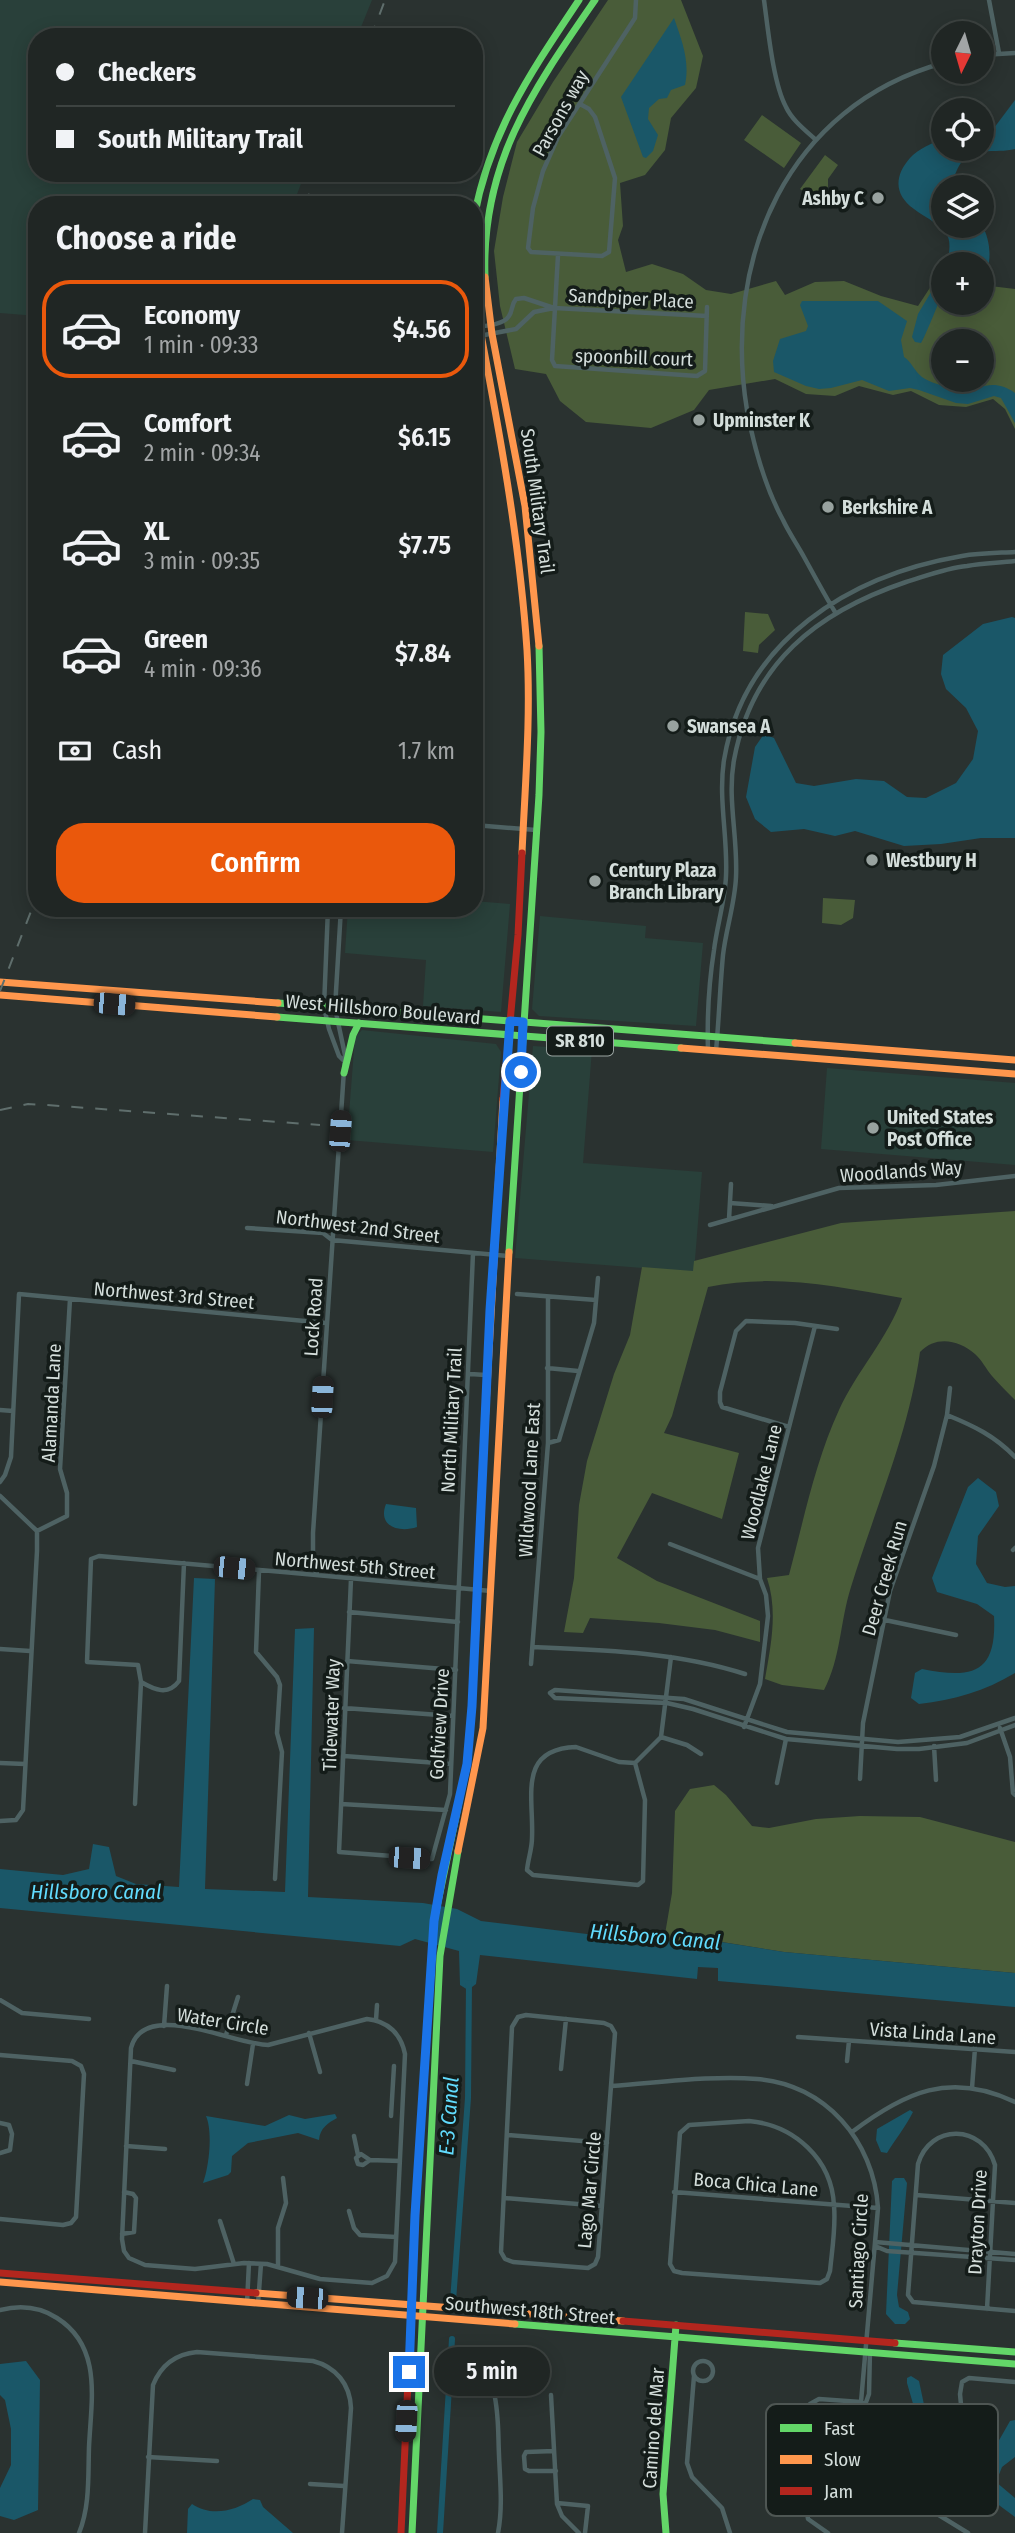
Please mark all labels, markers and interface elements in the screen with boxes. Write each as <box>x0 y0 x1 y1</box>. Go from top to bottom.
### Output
north arrow <box>931 21 994 84</box>
map controls <box>931 21 994 392</box>
text: Checkers <box>98 57 196 88</box>
street label: Parsons way <box>527 66 594 160</box>
button: locate <box>931 98 994 161</box>
text: South Military Trail <box>98 124 303 155</box>
button: layers <box>931 175 994 238</box>
place label: Ashby C <box>801 187 864 210</box>
marker: Ashby C <box>870 190 886 206</box>
text: Choose a ride <box>56 219 237 257</box>
button: + <box>931 252 994 315</box>
street label: Sandpiper Place <box>568 284 694 313</box>
icon: car <box>60 298 123 361</box>
text: Economy <box>144 300 240 331</box>
text: $4.56 <box>393 314 451 345</box>
button: − <box>931 329 994 392</box>
text: 1 min · 09:33 <box>144 331 258 359</box>
street label: spoonbill court <box>575 344 694 371</box>
icon: car <box>60 406 123 469</box>
text: Comfort <box>144 408 232 439</box>
place label: Upminster K <box>713 409 811 432</box>
marker: Upminster K <box>691 412 707 428</box>
text: $6.15 <box>398 422 451 453</box>
street label: South Military Trail <box>516 427 559 575</box>
text: 2 min · 09:34 <box>144 439 260 467</box>
place label: Berkshire A <box>842 496 933 519</box>
marker: Berkshire A <box>820 499 836 515</box>
icon: car <box>60 514 123 577</box>
text: XL <box>144 516 170 547</box>
text: $7.75 <box>399 530 451 561</box>
text: 3 min · 09:35 <box>144 547 260 575</box>
icon: car <box>60 622 123 685</box>
text: Green <box>144 624 208 655</box>
text: $7.84 <box>395 638 451 669</box>
text: 4 min · 09:36 <box>144 655 262 683</box>
place label: Swansea A <box>687 715 771 738</box>
marker: Swansea A <box>665 718 681 734</box>
icon: cash <box>56 732 94 770</box>
text: Cash <box>112 735 162 766</box>
text: 1.7 km <box>398 737 455 765</box>
button: Confirm <box>56 823 455 903</box>
place label: Westbury H <box>886 849 977 872</box>
marker: Westbury H <box>864 852 880 868</box>
place label: Century Plaza Branch Library <box>609 859 724 904</box>
marker: Century Plaza Branch Library <box>587 873 603 889</box>
street label: West Hillsboro Boulevard <box>284 990 481 1029</box>
car <box>93 992 136 1016</box>
road number: SR 810 <box>547 1026 613 1056</box>
route start <box>505 1056 537 1088</box>
place label: United States Post Office <box>887 1106 994 1151</box>
car <box>329 1109 352 1153</box>
marker: United States Post Office <box>865 1120 881 1136</box>
street label: Woodlands Way <box>839 1156 963 1187</box>
street label: Northwest 2nd Street <box>275 1205 442 1248</box>
street label: Northwest 3rd Street <box>93 1277 256 1314</box>
street label: Lock Road <box>299 1277 328 1357</box>
street label: Alamanda Lane <box>37 1343 66 1463</box>
street label: North Military Trail <box>436 1347 467 1493</box>
car <box>311 1375 334 1419</box>
street label: Wildwood Lane East <box>514 1401 545 1558</box>
street label: Woodlake Lane <box>736 1422 787 1542</box>
street label: Deer Creek Run <box>857 1518 912 1638</box>
street label: Northwest 5th Street <box>274 1547 437 1584</box>
car <box>213 1555 256 1581</box>
street label: Tidewater Way <box>318 1658 345 1772</box>
street label: Golfview Drive <box>425 1668 454 1780</box>
car <box>388 1846 431 1870</box>
water label: Hillsboro Canal <box>31 1879 161 1905</box>
water label: Hillsboro Canal <box>589 1918 721 1956</box>
street label: Water Circle <box>176 2003 270 2040</box>
street label: Vista Linda Lane <box>869 2018 997 2049</box>
water label: E-3 Canal <box>433 2076 465 2156</box>
street label: Lago Mar Circle <box>573 2131 606 2250</box>
street label: Boca Chica Lane <box>693 2168 819 2201</box>
street label: Drayton Drive <box>963 2169 992 2275</box>
street label: Santiago Circle <box>844 2193 873 2309</box>
car <box>286 2286 329 2310</box>
street label: Southwest 18th Street <box>444 2292 617 2329</box>
callout: 5 min <box>434 2348 549 2396</box>
route end <box>393 2356 425 2388</box>
text: 5 min <box>466 2357 518 2385</box>
street label: Camino del Mar <box>638 2366 669 2489</box>
car <box>395 2399 418 2443</box>
legend <box>766 2404 998 2516</box>
text: Fast <box>824 2417 855 2440</box>
text: Slow <box>824 2448 861 2471</box>
text: Jam <box>824 2480 853 2503</box>

